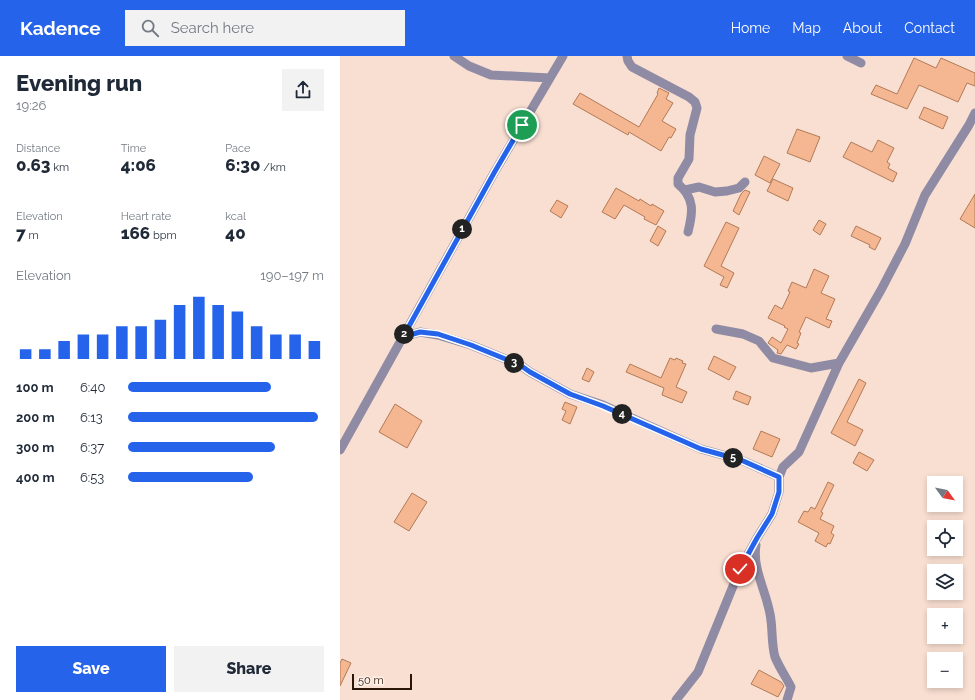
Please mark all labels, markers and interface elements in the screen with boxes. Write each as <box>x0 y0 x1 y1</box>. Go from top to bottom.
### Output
search box <box>125 10 405 46</box>
text: Kadence <box>20 17 101 39</box>
icon: search <box>139 17 161 39</box>
text: Search here <box>171 19 254 37</box>
text: Home <box>731 20 770 36</box>
text: Map <box>792 20 821 36</box>
text: About <box>843 20 882 36</box>
text: Contact <box>904 20 955 36</box>
button: share <box>282 69 324 111</box>
text: Evening run <box>16 70 142 96</box>
text: 19:26 <box>16 98 46 113</box>
pin <box>505 108 539 142</box>
icon: arrive <box>511 114 533 136</box>
text: Distance <box>16 142 60 155</box>
text: Time <box>121 142 146 155</box>
text: Pace <box>225 142 251 155</box>
text: 0.63 <box>16 155 50 175</box>
text: 4:06 <box>121 155 156 175</box>
text: 6:30 <box>225 155 260 175</box>
text: km <box>50 161 69 174</box>
text: /km <box>260 161 286 174</box>
text: Elevation <box>16 210 63 223</box>
text: Heart rate <box>121 210 171 223</box>
text: kcal <box>225 210 246 223</box>
pin: 1 <box>452 219 472 239</box>
text: 1 <box>459 222 465 235</box>
text: 7 <box>16 223 26 243</box>
text: 166 <box>121 223 150 243</box>
text: 40 <box>225 223 246 243</box>
text: m <box>26 229 39 242</box>
text: bpm <box>150 229 177 242</box>
text: Elevation <box>16 268 71 283</box>
text: 190–197 m <box>260 268 324 283</box>
pin: 2 <box>394 324 414 344</box>
text: 2 <box>401 327 407 340</box>
pin: 3 <box>504 353 524 373</box>
text: 3 <box>511 356 517 369</box>
text: 100 m <box>16 380 54 395</box>
text: 6:40 <box>80 380 105 395</box>
pin: 4 <box>612 404 632 424</box>
text: 4 <box>619 407 625 420</box>
text: 200 m <box>16 410 55 425</box>
text: 6:13 <box>80 410 103 425</box>
text: 300 m <box>16 440 54 455</box>
text: 6:37 <box>80 440 104 455</box>
pin: 5 <box>723 448 743 468</box>
text: 5 <box>730 451 736 464</box>
text: 400 m <box>16 470 55 485</box>
text: 6:53 <box>80 470 104 485</box>
north arrow <box>927 476 963 512</box>
map controls <box>927 476 963 688</box>
button: locate <box>927 520 963 556</box>
pin <box>723 552 757 586</box>
icon: check <box>729 558 751 580</box>
button: layers <box>927 564 963 600</box>
button: + <box>927 608 963 644</box>
button: Save <box>16 646 166 692</box>
button: Share <box>174 646 324 692</box>
button: − <box>927 652 963 688</box>
scale bar <box>352 672 412 691</box>
text: 50 m <box>358 674 384 687</box>

